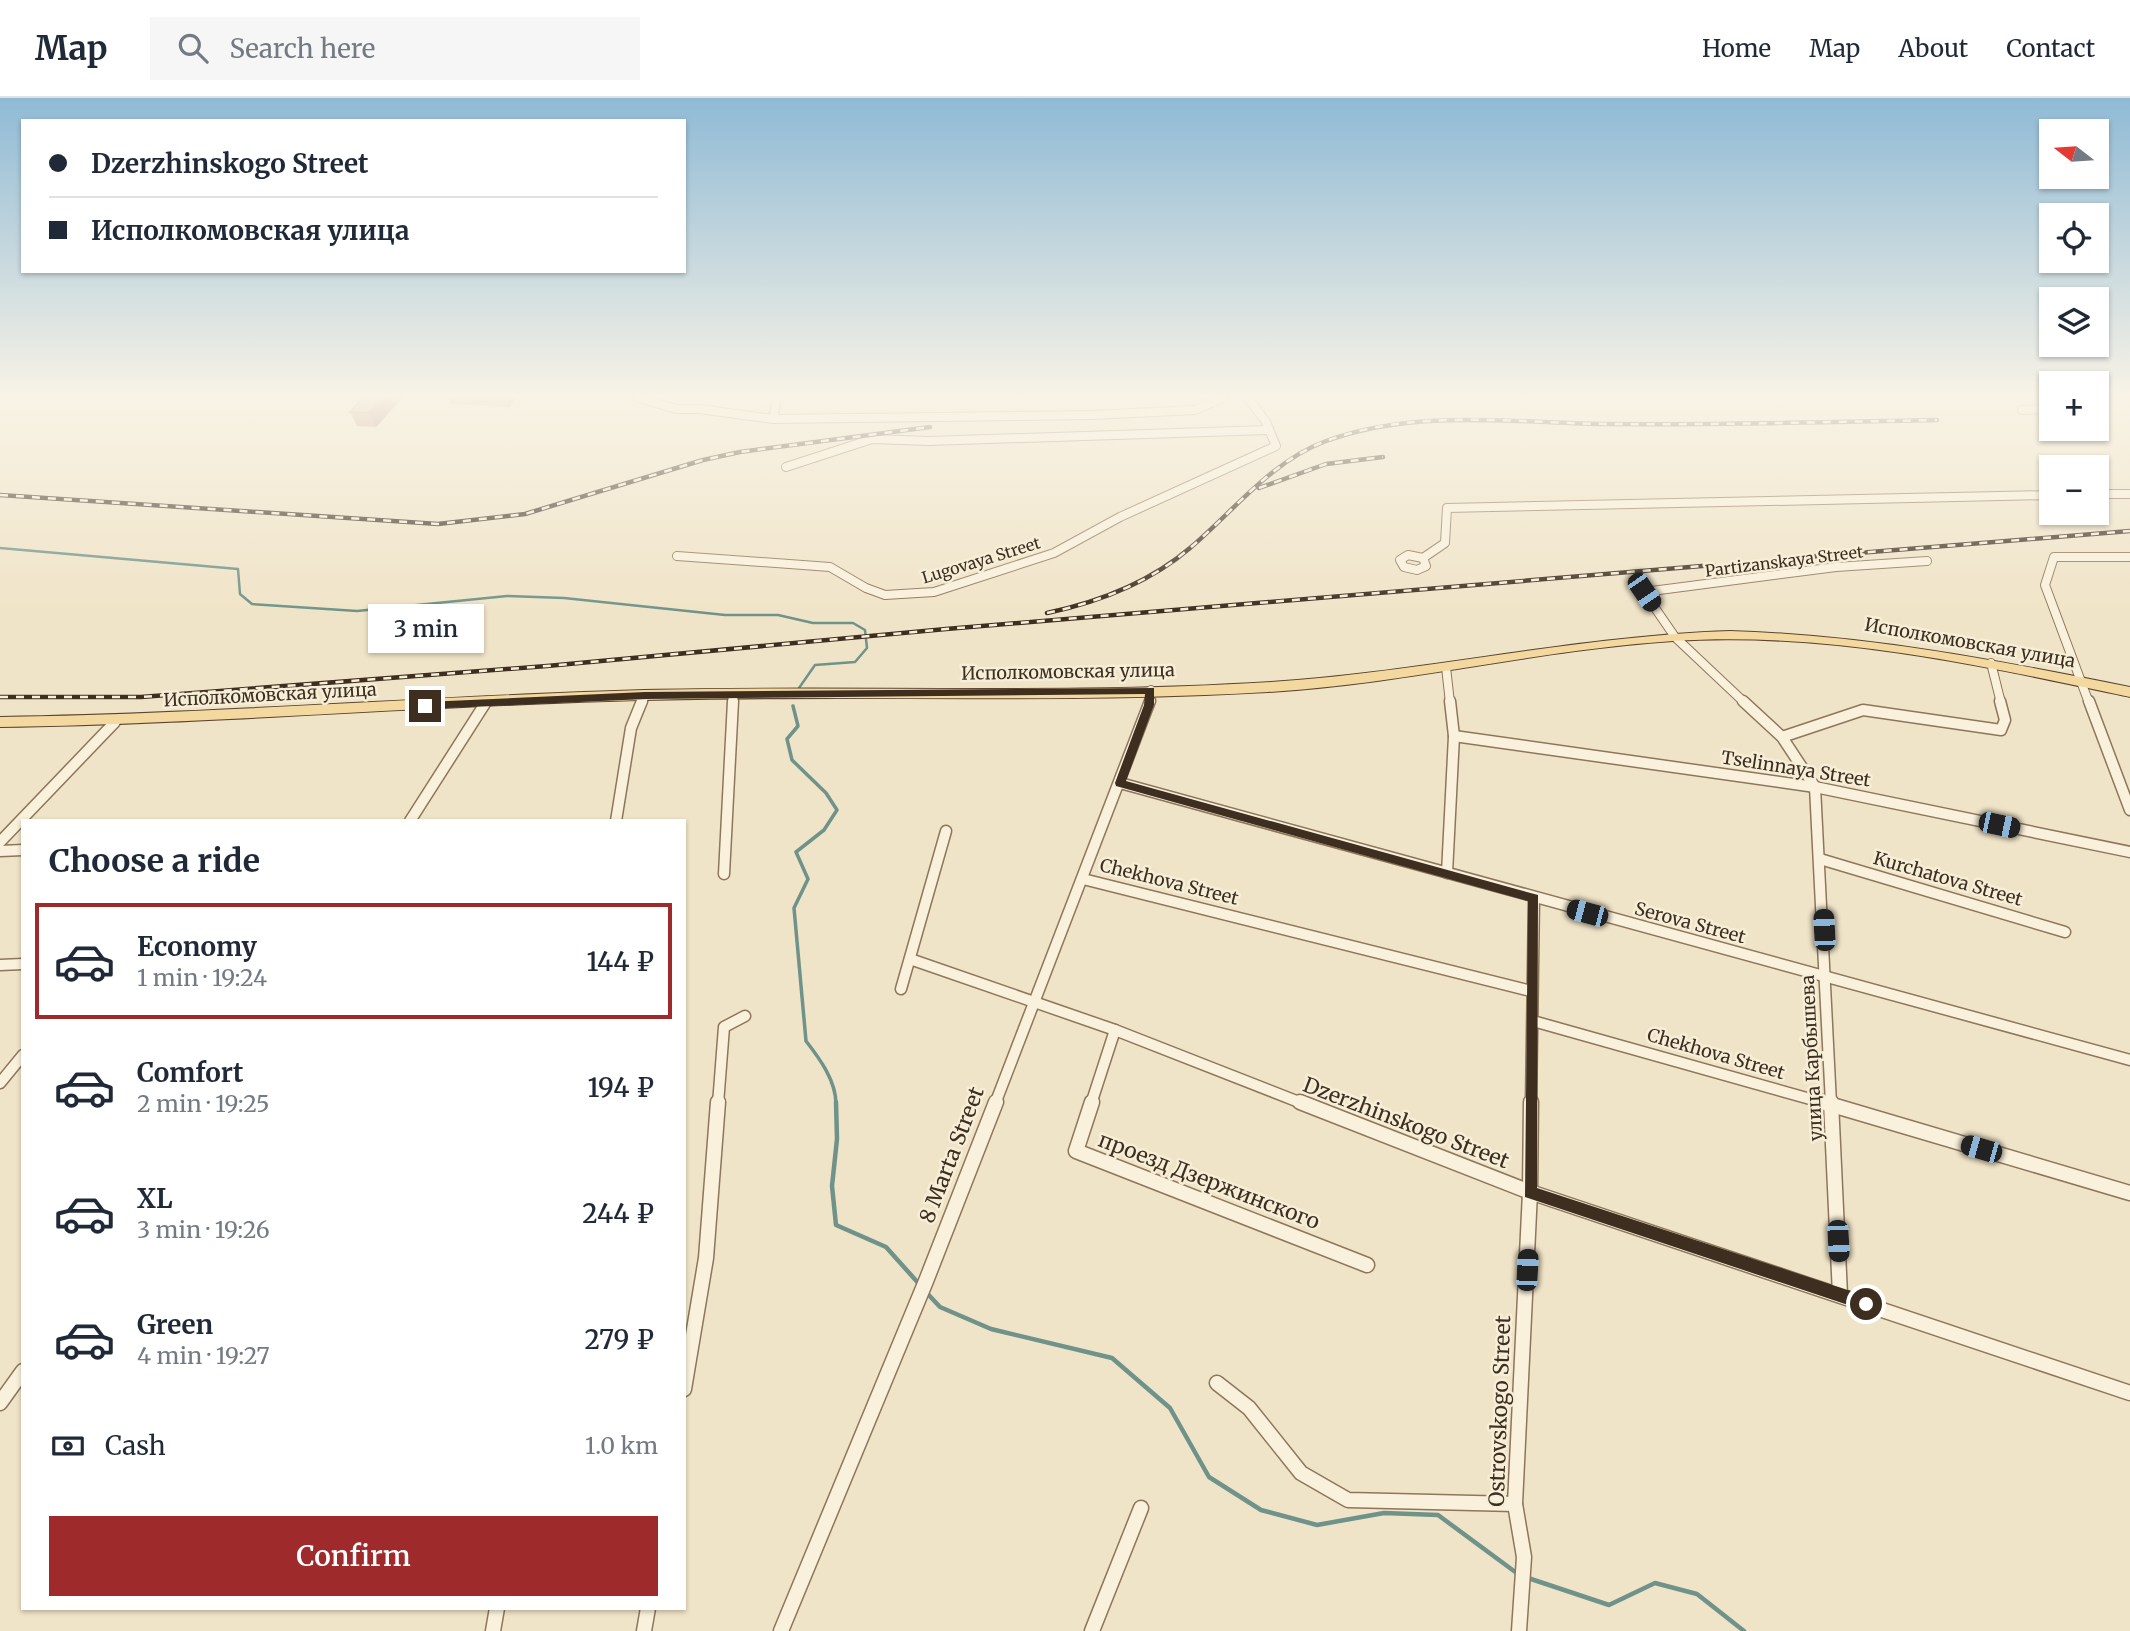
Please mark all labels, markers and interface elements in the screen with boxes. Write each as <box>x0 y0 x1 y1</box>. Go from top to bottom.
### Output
search box <box>150 17 640 80</box>
text: Map <box>35 28 108 69</box>
icon: search <box>174 29 212 67</box>
text: Search here <box>230 32 375 65</box>
text: Home <box>1702 33 1771 64</box>
text: Map <box>1809 33 1860 64</box>
text: About <box>1898 33 1968 64</box>
text: Contact <box>2006 33 2095 64</box>
north arrow <box>2039 119 2109 189</box>
map controls <box>2039 119 2109 525</box>
text: Dzerzhinskogo Street <box>91 147 369 180</box>
button: locate <box>2039 203 2109 273</box>
text: Исполкомовская улица <box>91 214 410 247</box>
button: layers <box>2039 287 2109 357</box>
button: + <box>2039 371 2109 441</box>
button: − <box>2039 455 2109 525</box>
street label: Lugovaya Street <box>919 532 1043 588</box>
street label: Partizanskaya Street <box>1704 541 1865 581</box>
car <box>1624 569 1665 615</box>
callout: 3 min <box>367 604 483 654</box>
street label: Исполкомовская улица <box>1863 613 2078 672</box>
text: 3 min <box>394 614 458 643</box>
street label: Исполкомовская улица <box>961 658 1175 685</box>
street label: Исполкомовская улица <box>163 677 378 712</box>
route end <box>409 690 441 722</box>
street label: Tselinnaya Street <box>1720 745 1872 792</box>
car <box>1977 810 2022 840</box>
text: Choose a ride <box>49 841 260 881</box>
street label: Kurchatova Street <box>1871 846 2025 911</box>
street label: Chekhova Street <box>1097 853 1241 910</box>
car <box>1564 897 1611 929</box>
street label: Serova Street <box>1632 897 1748 948</box>
car <box>1813 908 1836 952</box>
icon: car <box>53 930 116 993</box>
text: Economy <box>137 930 257 963</box>
text: 144 ₽ <box>587 945 654 978</box>
text: 1 min · 19:24 <box>137 963 267 992</box>
street label: улица Карбышева <box>1796 974 1827 1142</box>
street label: Chekhova Street <box>1645 1023 1788 1084</box>
icon: car <box>53 1056 116 1119</box>
text: Comfort <box>137 1056 243 1089</box>
text: 194 ₽ <box>587 1071 654 1104</box>
street label: Dzerzhinskogo Street <box>1299 1071 1513 1174</box>
street label: 8 Marta Street <box>913 1083 990 1227</box>
text: 2 min · 19:25 <box>137 1089 269 1118</box>
street label: проезд Дзержинского <box>1095 1126 1324 1235</box>
car <box>1958 1133 2005 1165</box>
icon: car <box>53 1182 116 1245</box>
text: XL <box>137 1182 173 1215</box>
text: 244 ₽ <box>582 1197 654 1230</box>
text: 3 min · 19:26 <box>137 1215 270 1244</box>
car <box>1827 1219 1850 1263</box>
car <box>1516 1248 1539 1292</box>
route start <box>1850 1288 1882 1320</box>
icon: car <box>53 1308 116 1371</box>
text: Green <box>137 1308 213 1341</box>
street label: Ostrovskogo Street <box>1483 1315 1516 1507</box>
text: 279 ₽ <box>584 1323 654 1356</box>
text: 4 min · 19:27 <box>137 1341 270 1370</box>
icon: cash <box>49 1427 87 1465</box>
text: Cash <box>105 1429 166 1462</box>
text: 1.0 km <box>585 1431 658 1460</box>
button: Confirm <box>49 1516 658 1596</box>

